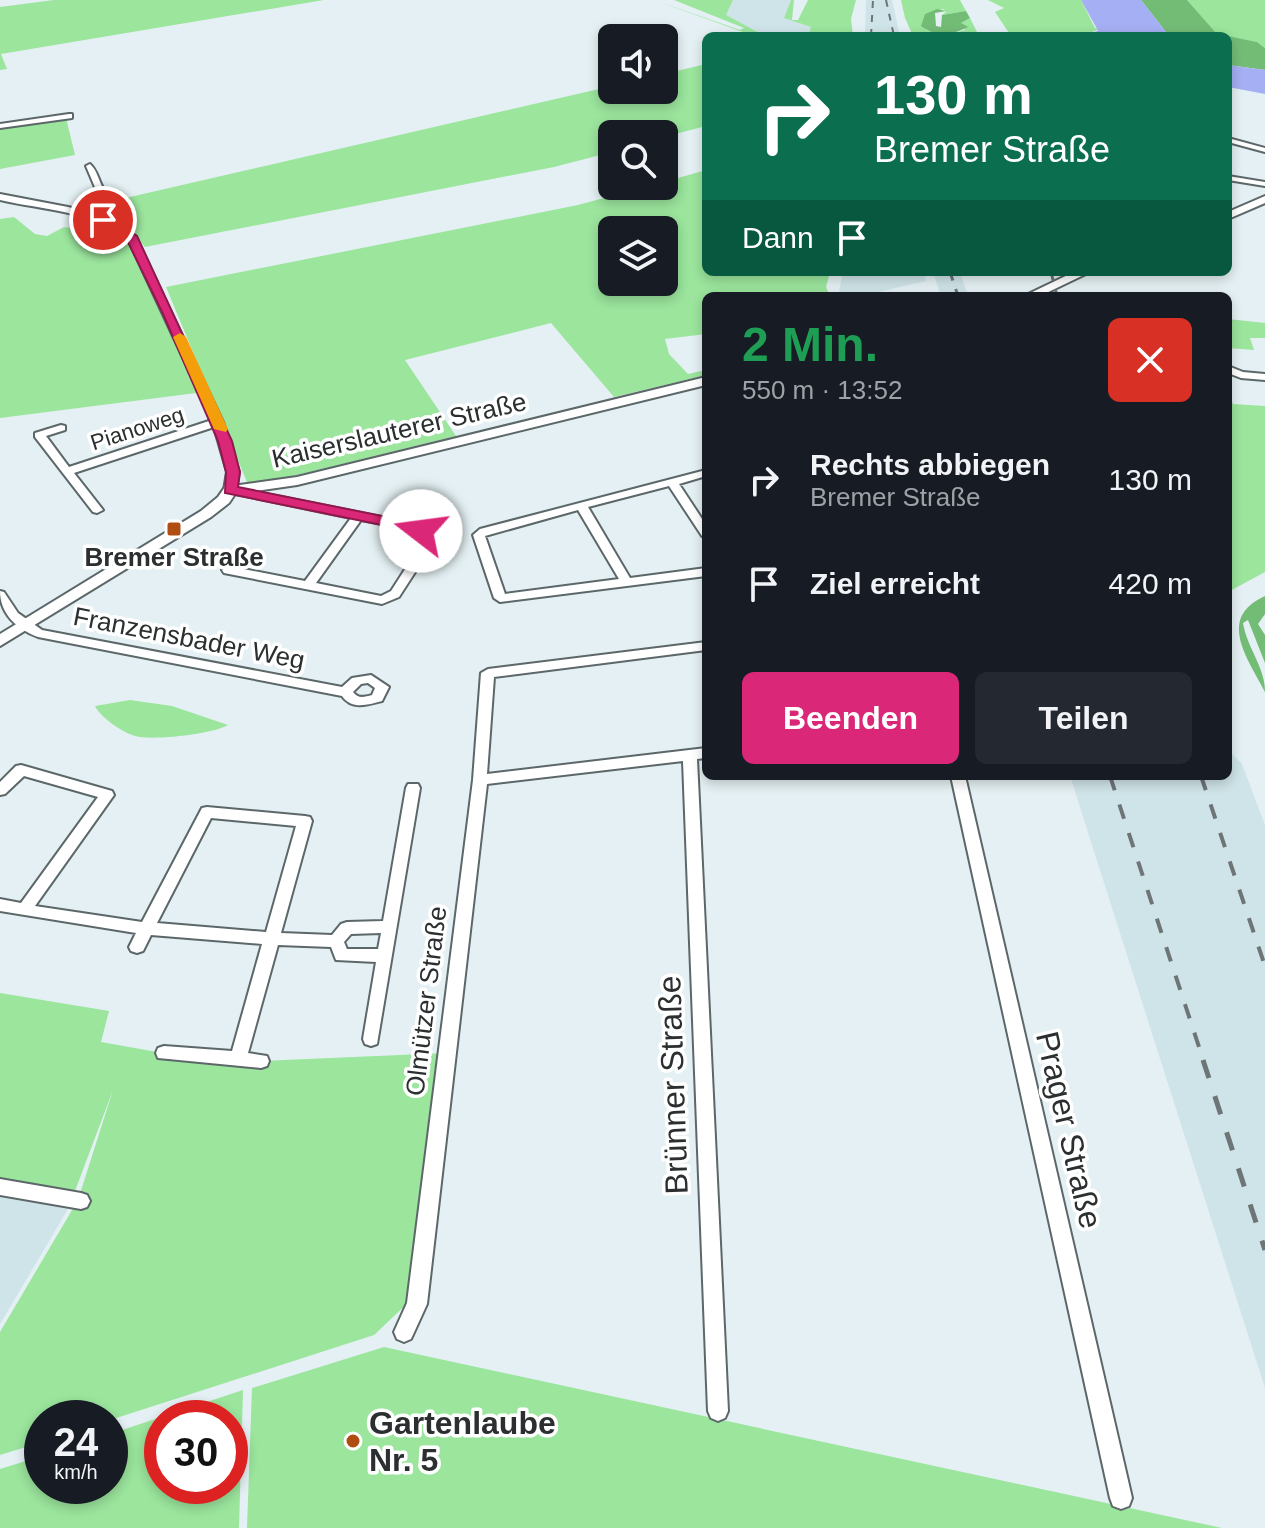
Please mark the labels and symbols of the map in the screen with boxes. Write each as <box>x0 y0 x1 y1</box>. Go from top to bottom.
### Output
pin <box>69 186 137 254</box>
street label: Kaiserslauterer Straße <box>269 386 529 474</box>
street label: Pianoweg <box>87 402 187 455</box>
position arrow <box>379 489 463 573</box>
marker: Bremer Straße <box>165 520 183 538</box>
place label: Bremer Straße <box>84 542 264 572</box>
street label: Franzensbader Weg <box>71 601 307 675</box>
street label: Olmützer Straße <box>399 905 453 1097</box>
street label: Brünner Straße <box>651 975 695 1195</box>
street label: Prager Straße <box>1029 1028 1109 1232</box>
speed limit sign: 30 <box>144 1400 248 1504</box>
place label: Gartenlaube Nr. 5 <box>369 1405 556 1478</box>
marker: Gartenlaube Nr. 5 <box>344 1432 362 1450</box>

